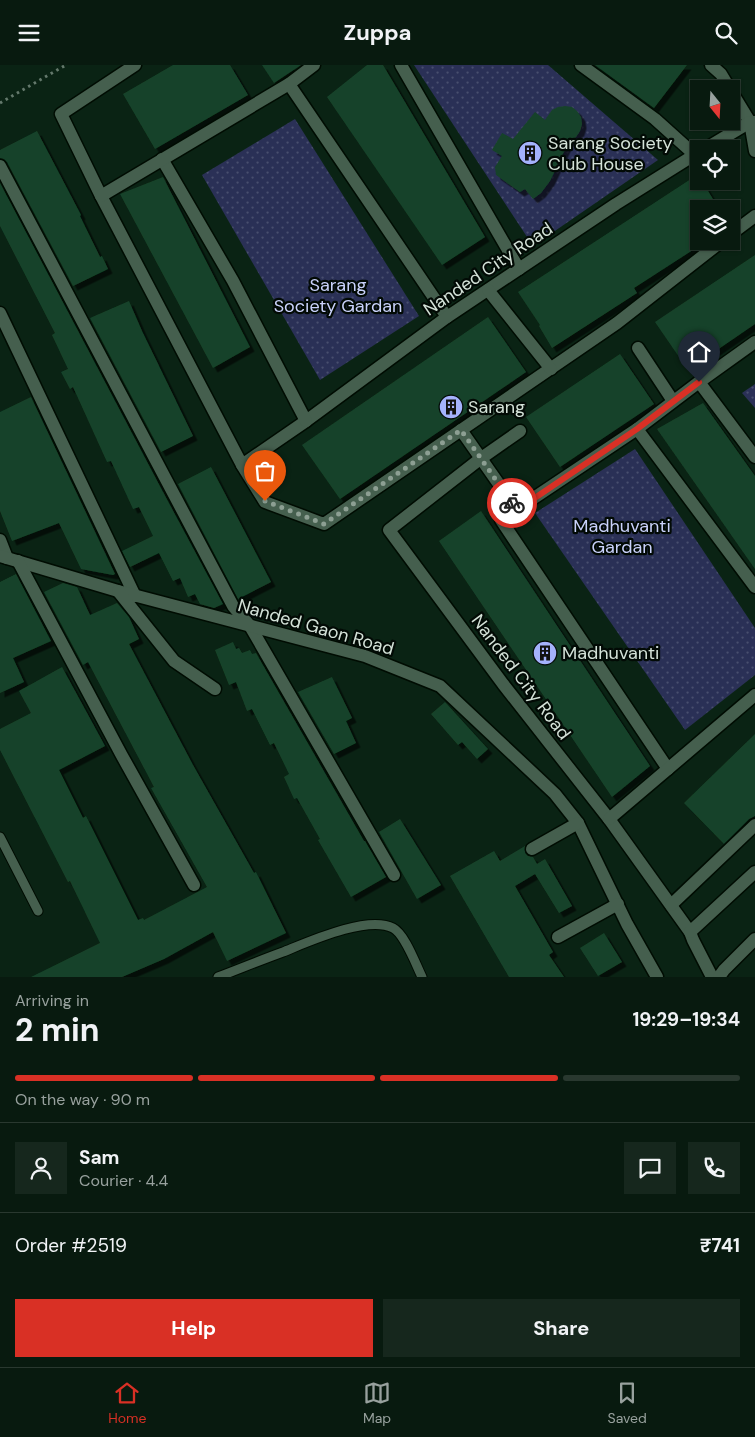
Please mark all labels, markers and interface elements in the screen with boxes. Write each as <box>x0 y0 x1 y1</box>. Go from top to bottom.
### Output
text: Zuppa <box>344 18 411 47</box>
icon: menu <box>15 19 43 47</box>
icon: search <box>712 19 740 47</box>
north arrow <box>690 80 740 130</box>
map controls <box>690 80 740 250</box>
place label: Sarang Society Club House <box>548 131 673 176</box>
building icon: Sarang Society Club House <box>517 140 543 166</box>
button: locate <box>690 140 740 190</box>
button: layers <box>690 200 740 250</box>
street label: Nanded City Road <box>419 217 557 321</box>
park label: Sarang Society Gardan <box>274 273 402 318</box>
pin <box>678 331 720 382</box>
icon: home <box>685 338 713 366</box>
building icon: Sarang <box>438 394 464 420</box>
place label: Sarang <box>468 395 525 419</box>
pin <box>244 450 286 501</box>
icon: bag <box>251 457 279 485</box>
courier <box>487 478 537 528</box>
icon: bike <box>498 489 526 517</box>
park label: Madhuvanti Gardan <box>573 514 671 559</box>
street label: Nanded Gaon Road <box>235 593 397 661</box>
street label: Nanded City Road <box>466 609 576 745</box>
building icon: Madhuvanti <box>532 640 558 666</box>
place label: Madhuvanti <box>562 641 659 665</box>
text: Arriving in <box>15 990 89 1011</box>
text: 19:29–19:34 <box>632 1007 740 1032</box>
text: 2 min <box>15 1009 100 1051</box>
text: On the way · 90 m <box>15 1089 150 1110</box>
button: person <box>15 1142 67 1194</box>
button: chat <box>624 1142 676 1194</box>
button: phone <box>688 1142 740 1194</box>
text: Sam <box>79 1145 120 1170</box>
text: Courier · 4.4 <box>79 1170 168 1191</box>
text: Order #2519 <box>15 1233 127 1258</box>
text: ₹741 <box>700 1233 740 1258</box>
button: Help <box>15 1299 373 1357</box>
button: Share <box>383 1299 740 1357</box>
tab: Home <box>108 1379 146 1427</box>
tab: Map <box>363 1379 391 1427</box>
tab: Saved <box>608 1379 647 1427</box>

